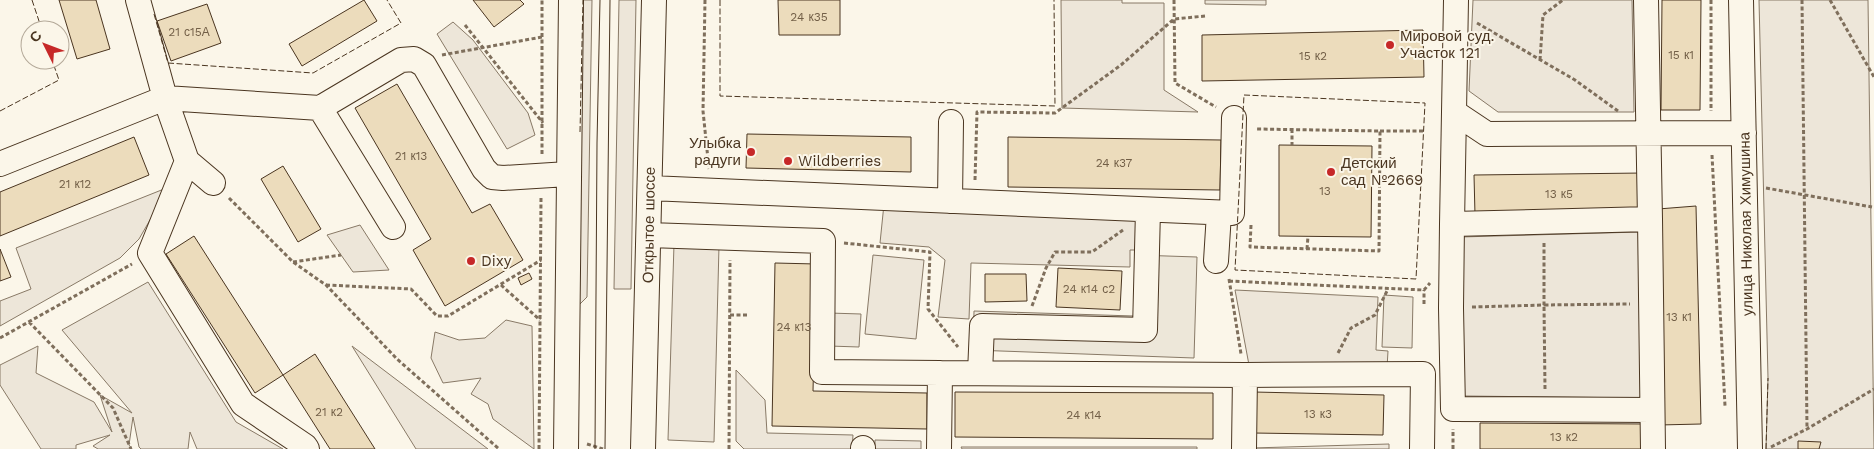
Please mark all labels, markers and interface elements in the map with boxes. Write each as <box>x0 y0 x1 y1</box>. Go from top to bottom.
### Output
house number: 24 к35 <box>790 10 828 24</box>
north arrow <box>20 20 70 70</box>
house number: 21 с15А <box>168 25 210 39</box>
text: С <box>26 27 45 45</box>
place label: Мировой суд. Участок 121 <box>1400 27 1494 62</box>
marker: Мировой суд. Участок 121 <box>1384 39 1396 51</box>
house number: 15 к1 <box>1668 48 1694 62</box>
house number: 15 к2 <box>1299 49 1327 63</box>
street label: улица Николая Химушина <box>1735 131 1757 316</box>
place label: Улыбка радуги <box>689 134 742 169</box>
marker: Улыбка радуги <box>745 146 757 158</box>
house number: 21 к13 <box>395 149 427 163</box>
place label: Wildberries <box>798 152 881 170</box>
place label: Детский сад №2669 <box>1341 154 1423 189</box>
marker: Wildberries <box>782 155 794 167</box>
house number: 24 к37 <box>1096 156 1133 170</box>
marker: Детский сад №2669 <box>1325 166 1337 178</box>
street label: Открытое шоссе <box>639 167 659 283</box>
house number: 21 к12 <box>59 177 91 191</box>
house number: 13 <box>1319 184 1331 198</box>
house number: 13 к5 <box>1545 187 1573 201</box>
place label: Dixy <box>481 252 512 270</box>
marker: Dixy <box>465 255 477 267</box>
house number: 24 к14 с2 <box>1063 282 1115 296</box>
house number: 13 к1 <box>1666 310 1692 324</box>
house number: 24 к13 <box>777 320 812 334</box>
house number: 21 к2 <box>315 405 343 419</box>
house number: 13 к3 <box>1304 407 1332 421</box>
house number: 24 к14 <box>1066 408 1102 422</box>
house number: 13 к2 <box>1550 430 1578 444</box>

